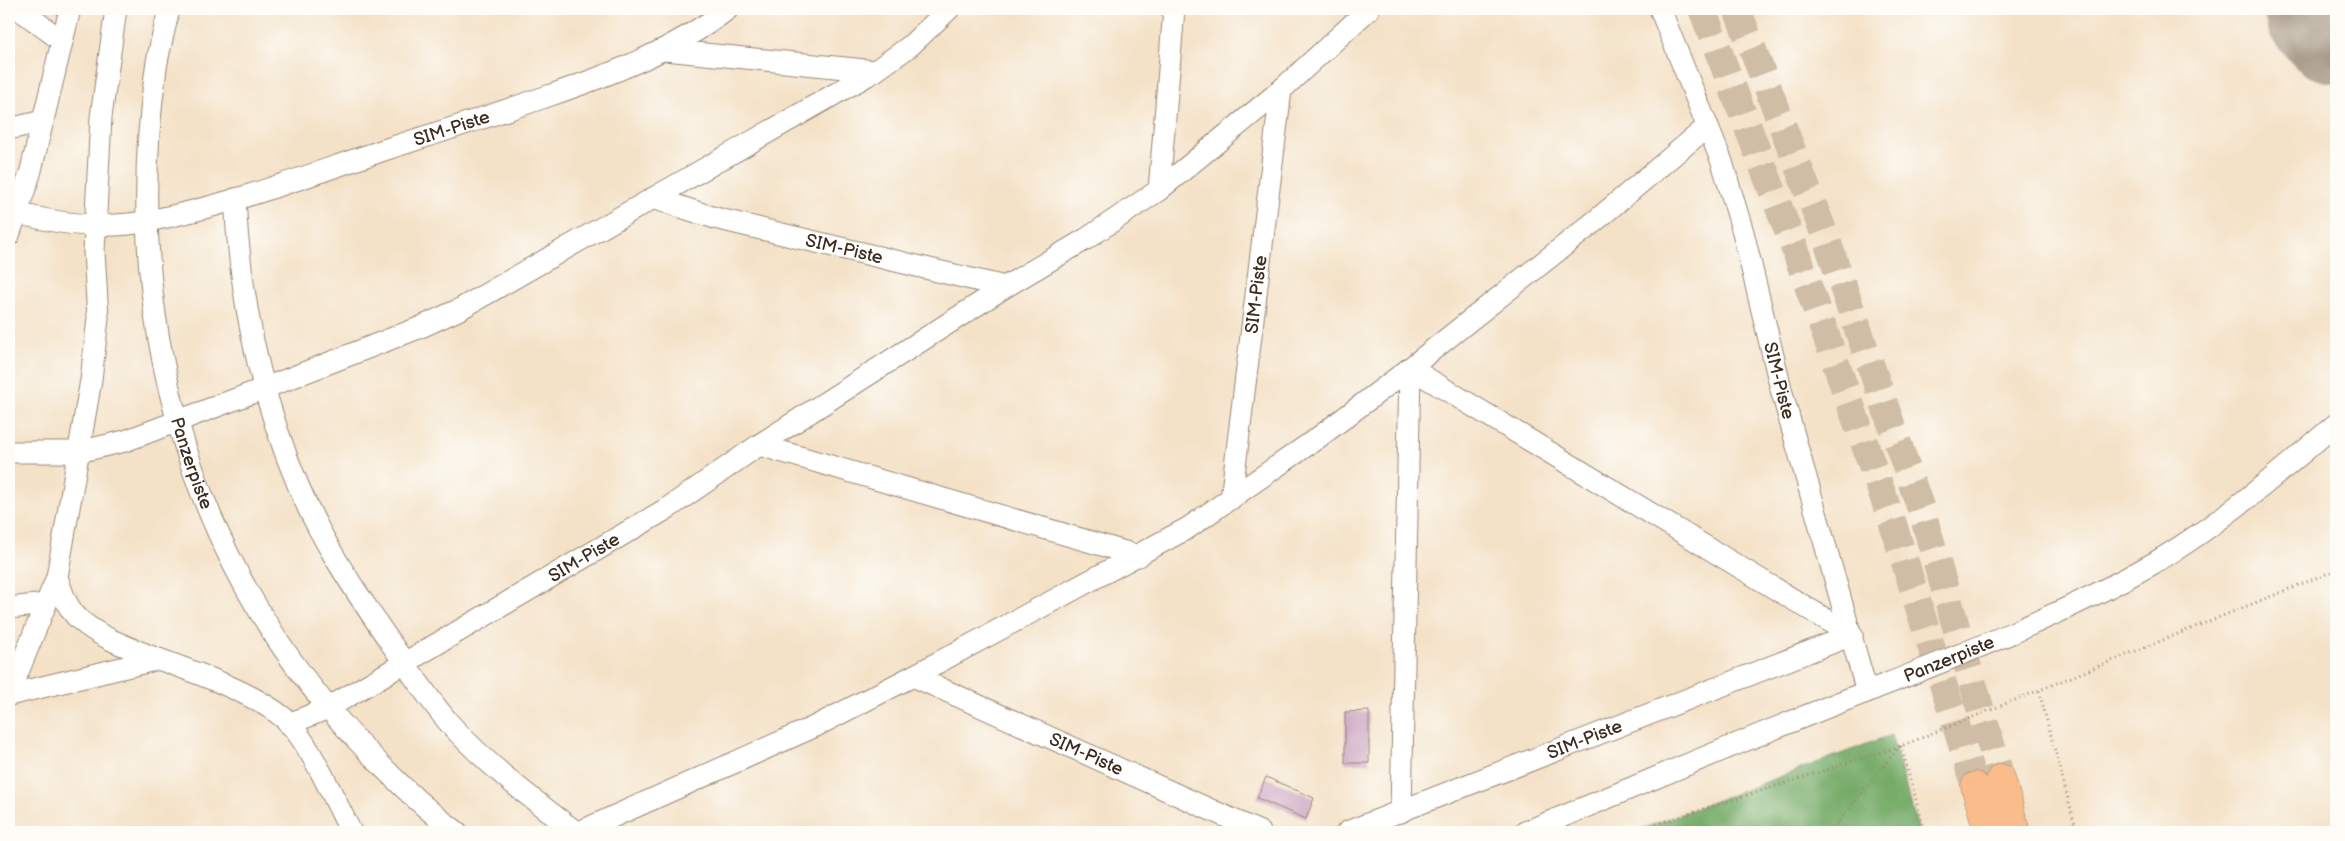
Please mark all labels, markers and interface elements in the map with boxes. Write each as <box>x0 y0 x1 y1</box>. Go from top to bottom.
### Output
street label: SIM-Piste <box>411 106 493 150</box>
street label: SIM-Piste <box>803 229 885 268</box>
street label: SIM-Piste <box>1241 254 1271 335</box>
street label: SIM-Piste <box>1760 340 1799 422</box>
street label: Panzerpiste <box>166 415 217 512</box>
street label: SIM-Piste <box>545 528 623 587</box>
street label: Panzerpiste <box>1901 631 1998 687</box>
street label: SIM-Piste <box>1544 715 1625 763</box>
street label: SIM-Piste <box>1046 728 1127 780</box>

